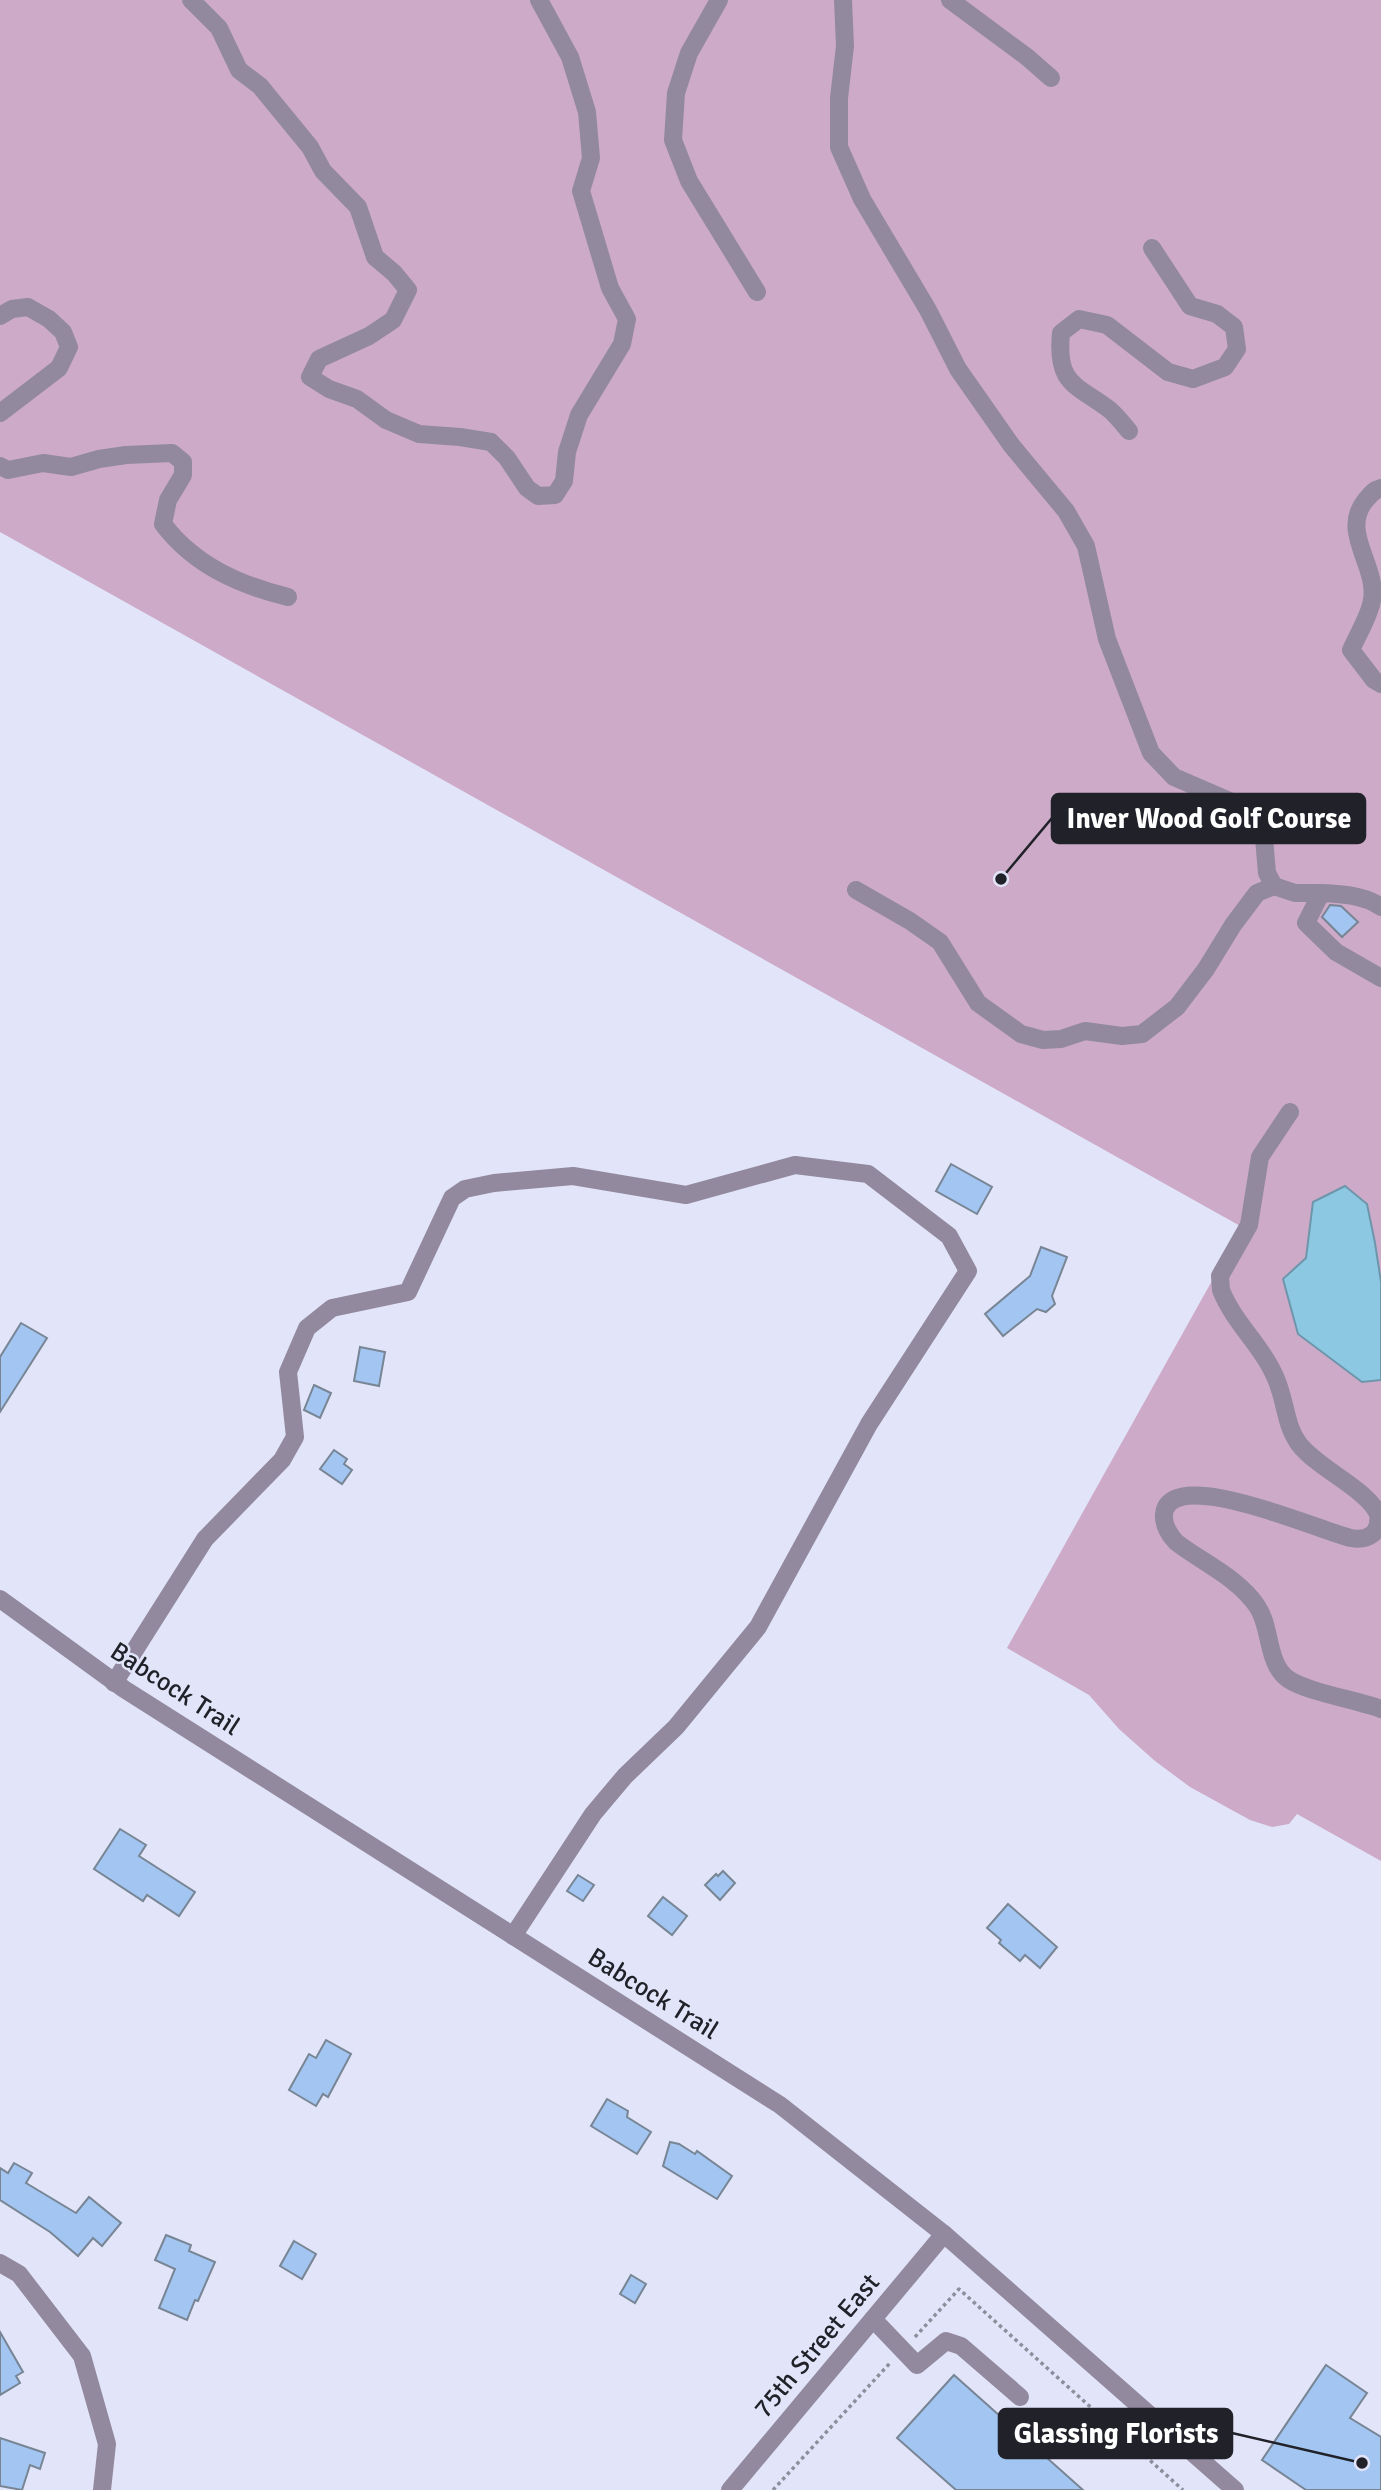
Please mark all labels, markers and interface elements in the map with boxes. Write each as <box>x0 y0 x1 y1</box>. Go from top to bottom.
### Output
callout: Inver Wood Golf Course <box>1052 794 1365 843</box>
text: Inver Wood Golf Course <box>1067 802 1351 836</box>
street label: Babcock Trail <box>104 1635 246 1743</box>
street label: Babcock Trail <box>582 1941 724 2047</box>
street label: 75th Street East <box>747 2267 887 2425</box>
callout: Glassing Florists <box>999 2409 1232 2458</box>
text: Glassing Florists <box>1014 2417 1218 2451</box>

